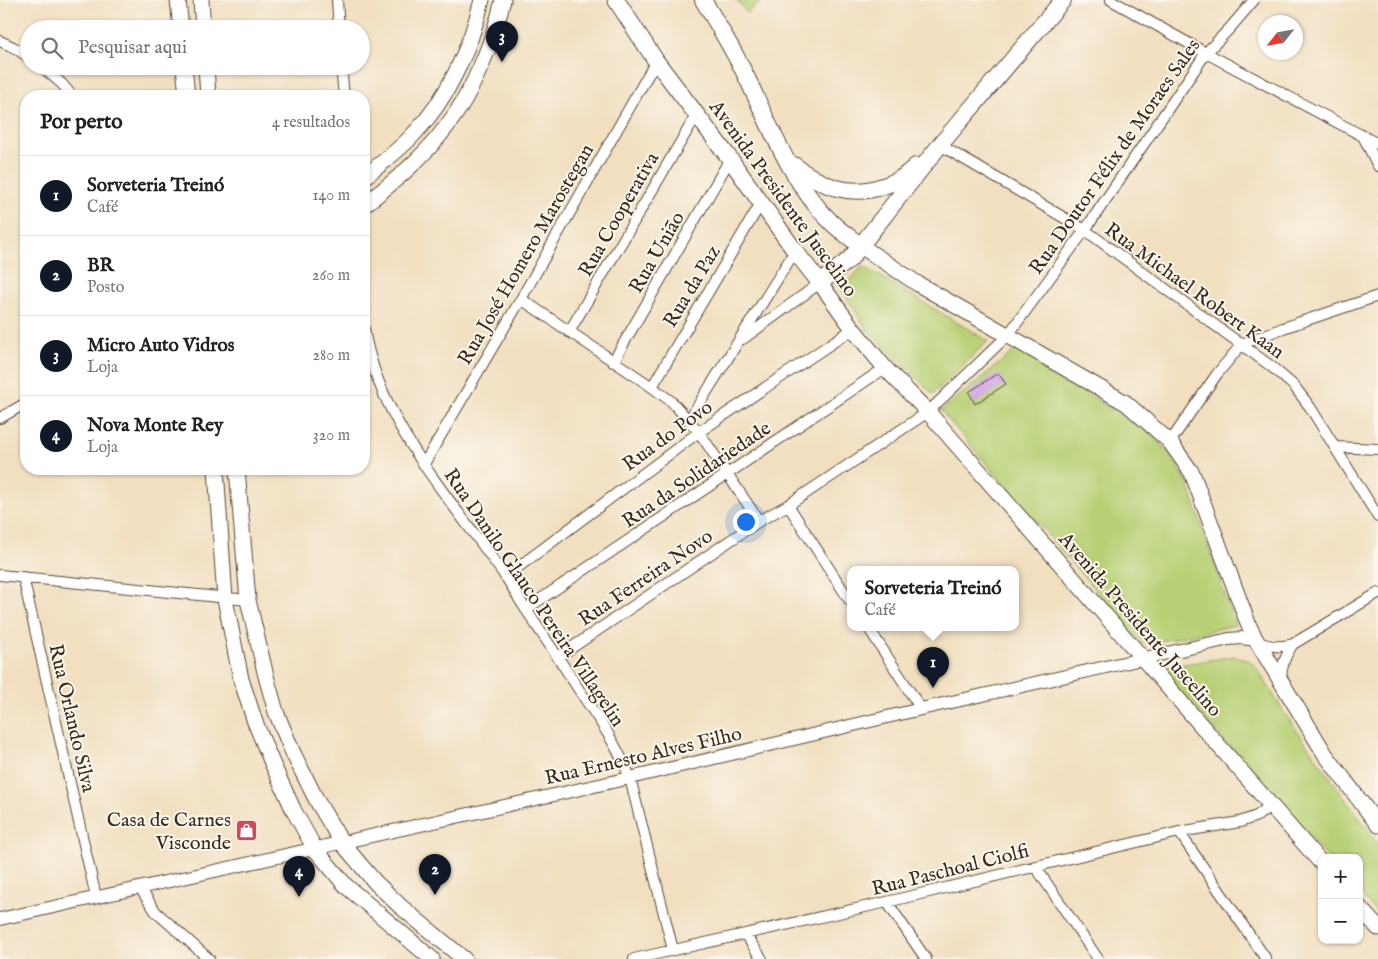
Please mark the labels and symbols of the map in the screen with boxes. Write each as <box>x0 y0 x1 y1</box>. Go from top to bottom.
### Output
north arrow <box>1258 15 1303 60</box>
pin: 3 <box>486 21 518 62</box>
street label: Rua Doutor Félix de Moraes Sales <box>1024 34 1206 280</box>
street label: Avenida Presidente Juscelino <box>702 95 863 302</box>
street label: Rua José Homero Marostegan <box>453 140 600 370</box>
street label: Rua Cooperativa <box>573 148 665 282</box>
street label: Rua União <box>624 207 691 298</box>
street label: Rua Michael Robert Kaan <box>1099 218 1289 365</box>
street label: Rua da Paz <box>658 241 727 332</box>
street label: Rua do Povo <box>618 395 718 477</box>
street label: Rua da Solidariedade <box>618 416 776 534</box>
street label: Rua Danilo Glauco Pereira Villagelin <box>438 464 630 732</box>
your location <box>733 509 759 535</box>
street label: Rua Ferreira Novo <box>574 524 718 632</box>
street label: Avenida Presidente Juscelino <box>1052 527 1227 723</box>
street label: Rua Orlando Silva <box>42 642 101 795</box>
pin: 1 <box>917 647 949 688</box>
street label: Rua Ernesto Alves Filho <box>542 722 745 791</box>
place label: Casa de Carnes Visconde <box>107 808 231 856</box>
shop icon: Casa de Carnes Visconde <box>235 819 259 843</box>
street label: Rua Paschoal Ciolfi <box>869 839 1032 902</box>
pin: 2 <box>419 854 451 895</box>
pin: 4 <box>283 856 315 897</box>

